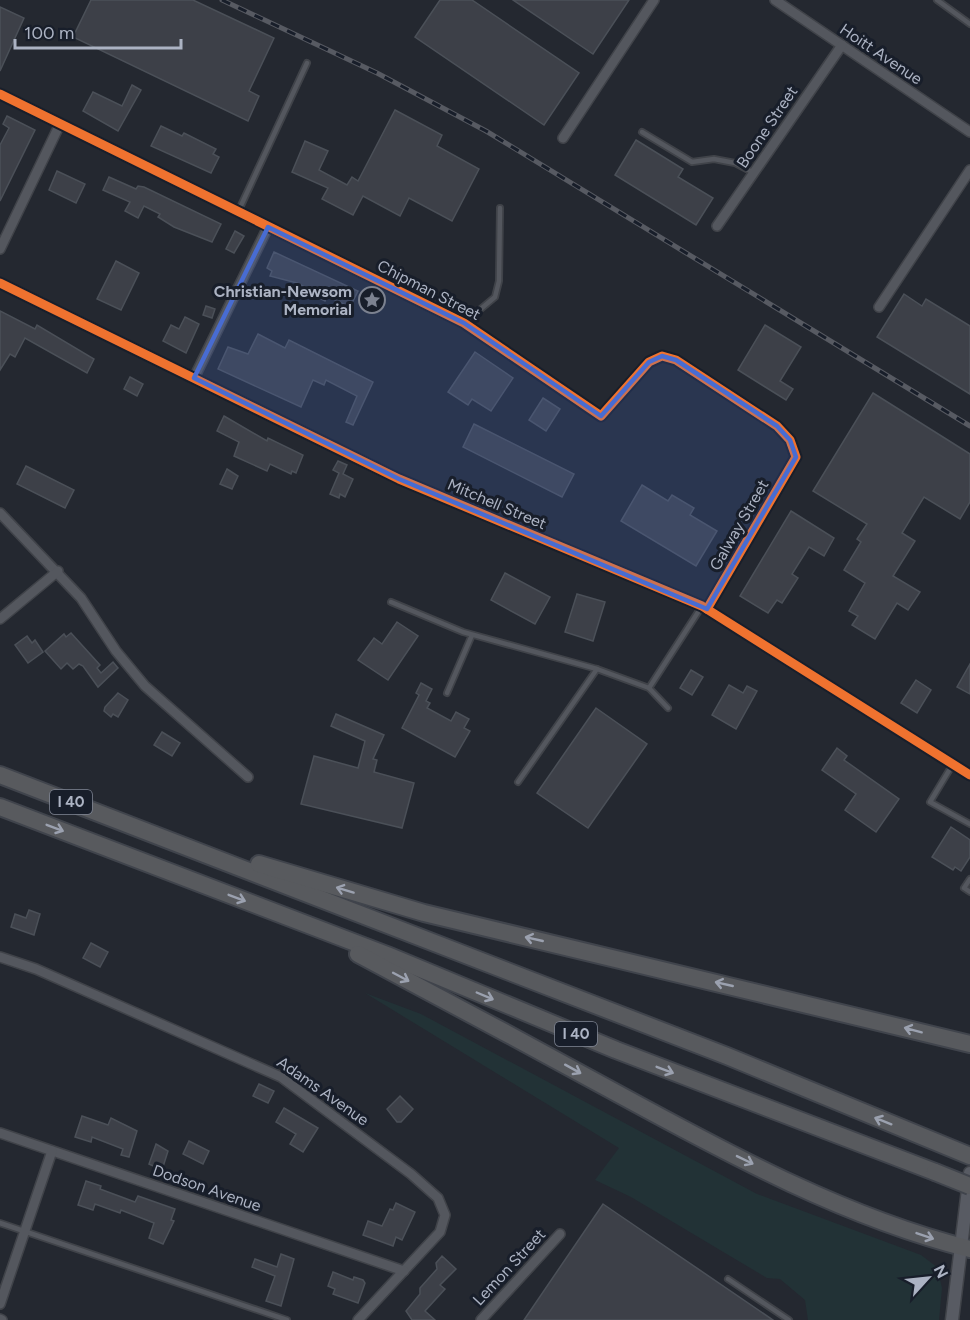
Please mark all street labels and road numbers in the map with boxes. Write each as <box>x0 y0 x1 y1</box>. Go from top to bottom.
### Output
street label: Hoitt Avenue <box>836 20 926 89</box>
street label: Boone Street <box>733 82 801 172</box>
street label: Chipman Street <box>374 256 484 324</box>
street label: Mitchell Street <box>445 475 549 533</box>
street label: Galway Street <box>705 476 773 574</box>
road number: I 40 <box>50 790 92 814</box>
road number: I 40 <box>555 1022 597 1046</box>
street label: Adams Avenue <box>274 1052 373 1130</box>
street label: Dodson Avenue <box>150 1161 264 1216</box>
street label: Lemon Street <box>469 1225 549 1309</box>

